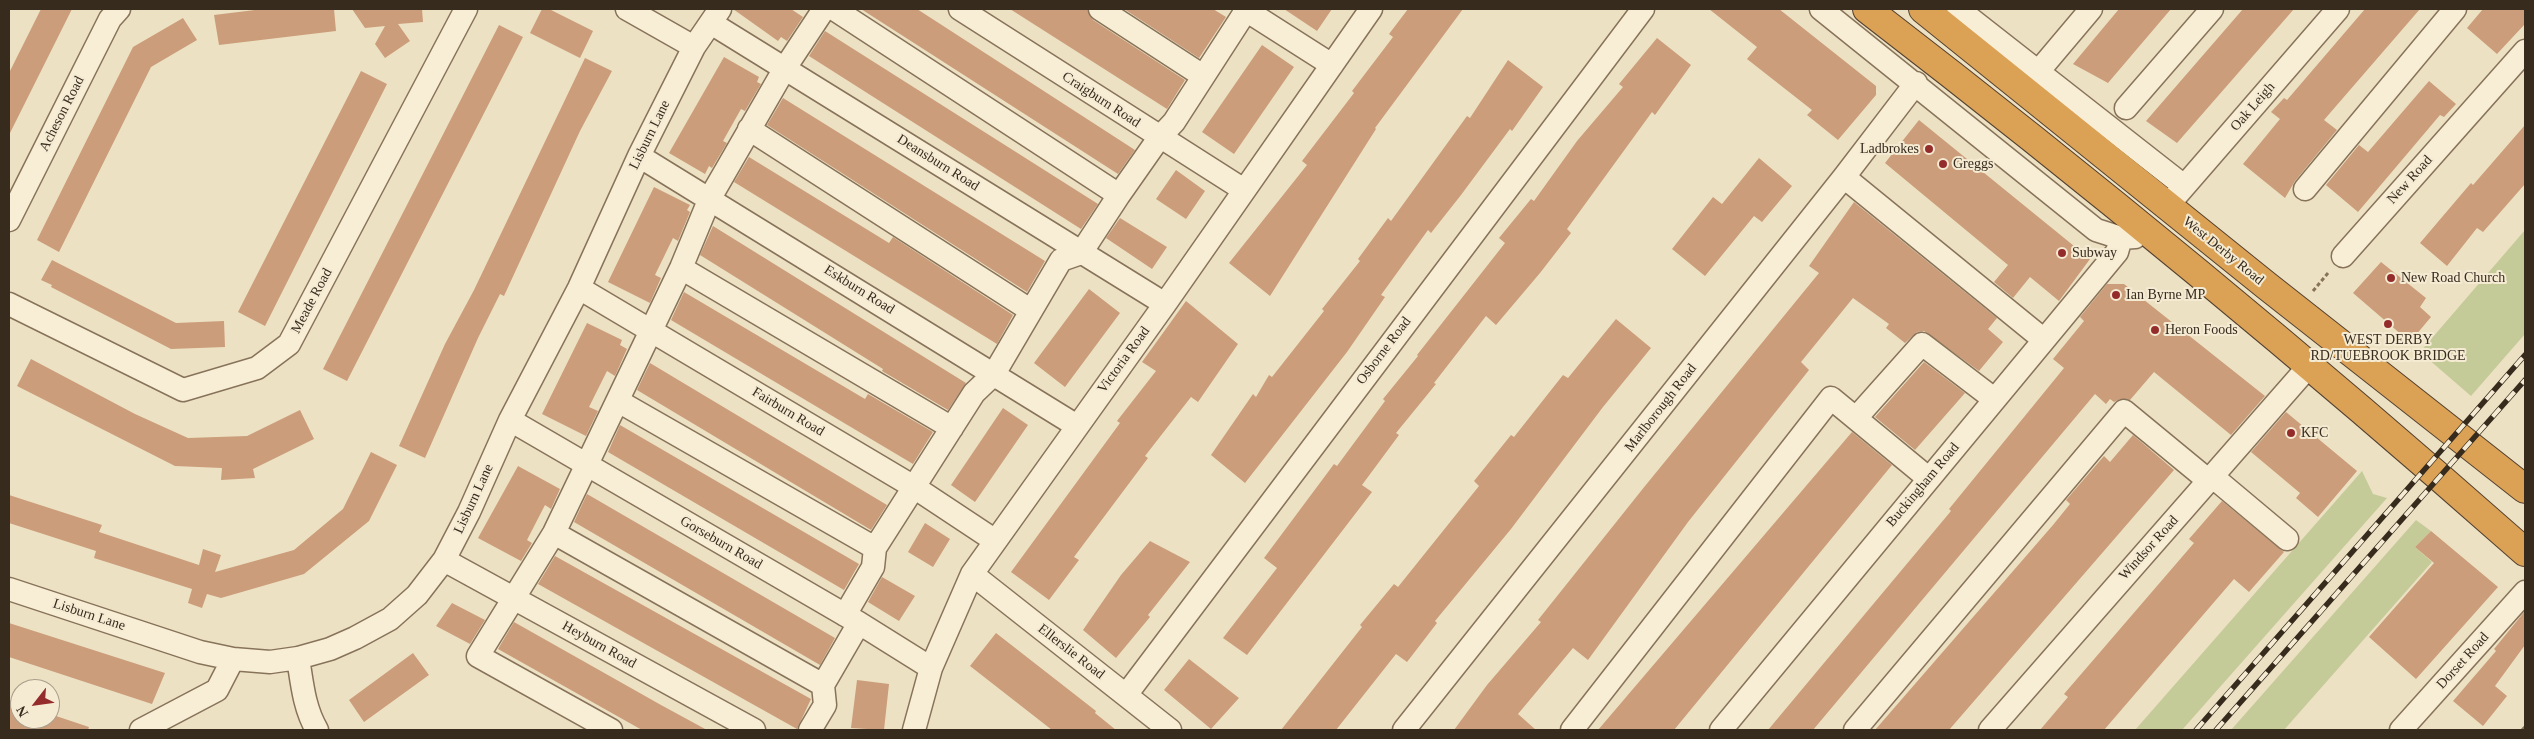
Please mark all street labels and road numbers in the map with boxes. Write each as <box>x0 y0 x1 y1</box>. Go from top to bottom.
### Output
street label: Craigburn Road <box>1059 68 1143 132</box>
street label: Acheson Road <box>36 74 88 154</box>
street label: Oak Leigh <box>2227 79 2279 135</box>
street label: Lisburn Lane <box>626 98 674 172</box>
street label: Deansburn Road <box>894 131 982 195</box>
street label: New Road <box>2384 152 2436 208</box>
street label: West Derby Road <box>2179 213 2267 289</box>
street label: Eskburn Road <box>821 262 897 318</box>
street label: Meade Road <box>288 266 336 336</box>
street label: Osborne Road <box>1353 314 1415 388</box>
street label: Victoria Road <box>1094 323 1154 397</box>
street label: Marlborough Road <box>1621 361 1701 455</box>
street label: Fairburn Road <box>749 384 827 440</box>
street label: Buckingham Road <box>1883 440 1963 530</box>
street label: Lisburn Lane <box>451 461 497 537</box>
street label: Windsor Road <box>2116 512 2182 584</box>
street label: Gorseburn Road <box>677 513 765 573</box>
street label: Lisburn Lane <box>51 595 127 635</box>
street label: Heyburn Road <box>559 618 639 672</box>
street label: Ellerslie Road <box>1034 621 1108 683</box>
street label: Dorset Road <box>2433 629 2493 693</box>

